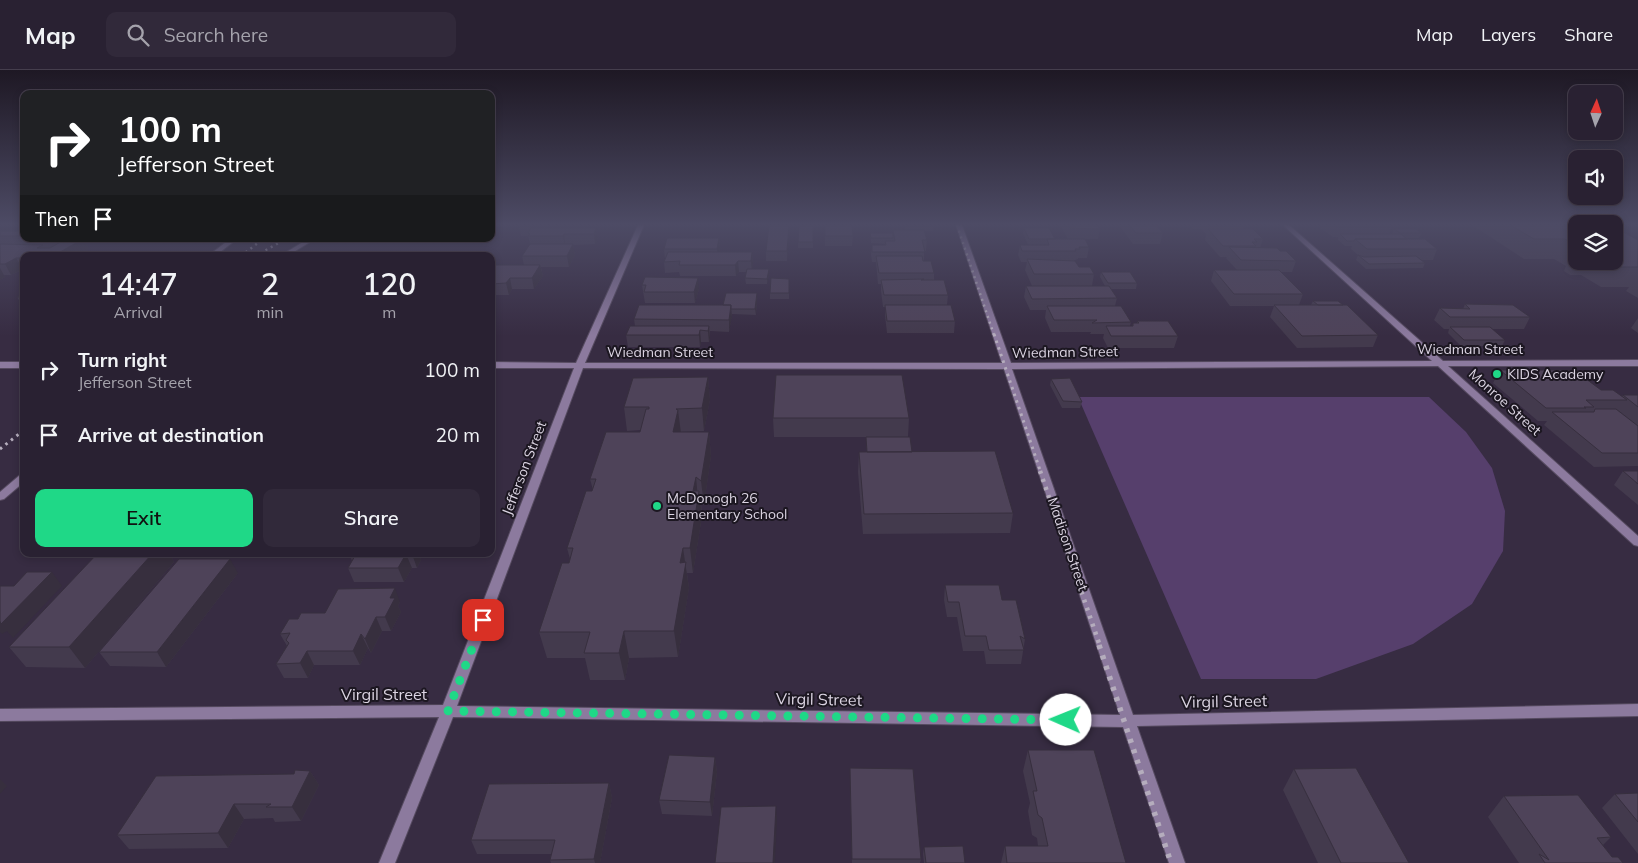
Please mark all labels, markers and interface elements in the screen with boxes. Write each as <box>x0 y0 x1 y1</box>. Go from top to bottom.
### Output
search box <box>106 12 456 57</box>
text: Map <box>25 20 76 50</box>
icon: search <box>124 21 152 49</box>
text: Search here <box>164 23 268 47</box>
text: Map <box>1416 23 1453 46</box>
text: Layers <box>1481 23 1536 46</box>
text: Share <box>1564 23 1613 46</box>
north arrow <box>1568 85 1622 140</box>
map controls <box>1568 85 1623 270</box>
text: 100 m <box>118 107 222 151</box>
icon: right <box>35 110 100 175</box>
text: Jefferson Street <box>118 150 274 178</box>
button: sound <box>1568 150 1623 205</box>
icon: arrive <box>89 205 117 233</box>
text: Then <box>35 207 79 231</box>
button: layers <box>1568 215 1623 270</box>
text: 14:47 <box>99 265 178 303</box>
text: 2 <box>261 265 279 303</box>
text: 120 <box>362 265 416 303</box>
text: Arrival <box>114 302 163 322</box>
text: min <box>256 302 284 322</box>
text: m <box>382 302 396 322</box>
street label: Wiedman Street <box>1417 340 1523 358</box>
street label: Wiedman Street <box>1012 342 1118 362</box>
street label: Wiedman Street <box>607 343 713 361</box>
text: Turn right <box>78 348 167 372</box>
icon: right <box>35 356 63 384</box>
text: 100 m <box>424 358 480 382</box>
street label: Monroe Street <box>1465 365 1545 439</box>
place label: KIDS Academy <box>1507 365 1604 383</box>
marker: KIDS Academy <box>1491 368 1503 380</box>
text: Jefferson Street <box>78 372 192 392</box>
street label: Jefferson Street <box>498 418 550 518</box>
icon: arrive <box>35 421 63 449</box>
text: Arrive at destination <box>78 423 264 447</box>
text: 20 m <box>436 423 480 447</box>
button: Exit <box>35 489 253 547</box>
button: Share <box>263 489 480 547</box>
place label: McDonogh 26 Elementary School <box>667 489 787 523</box>
street label: Madison Street <box>1044 495 1092 593</box>
marker: McDonogh 26 Elementary School <box>651 500 663 512</box>
pin <box>462 599 504 641</box>
icon: arrive <box>469 606 497 634</box>
street label: Virgil Street <box>341 684 428 704</box>
street label: Virgil Street <box>776 688 863 710</box>
street label: Virgil Street <box>1181 690 1268 712</box>
position arrow <box>1039 693 1091 745</box>

